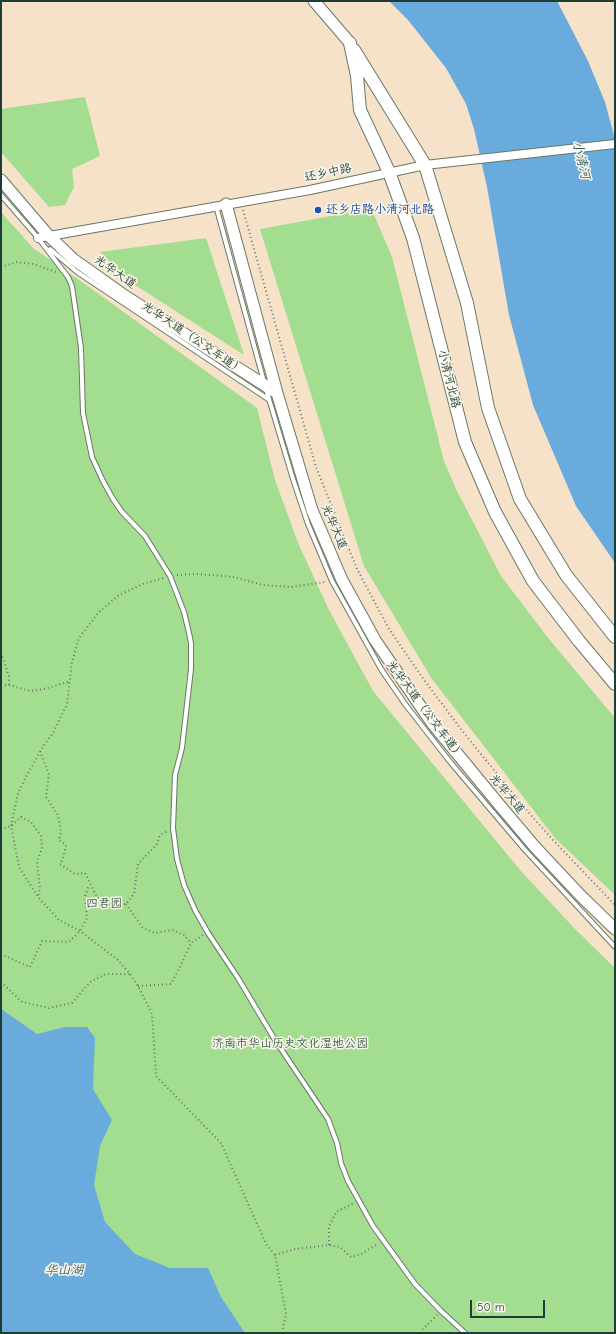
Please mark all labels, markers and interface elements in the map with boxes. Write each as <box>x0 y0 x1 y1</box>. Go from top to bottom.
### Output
water label: 小清河 <box>569 139 593 181</box>
street label: 还乡中路 <box>303 161 353 185</box>
place label: 还乡店路小清河北路 <box>326 203 434 217</box>
marker: 还乡店路小清河北路 <box>313 205 323 215</box>
street label: 光华大道 <box>91 252 139 292</box>
street label: 光华大道（公交车道） <box>139 298 247 378</box>
street label: 小清河北路 <box>435 348 463 410</box>
street label: 光华大道 <box>318 502 350 552</box>
street label: 光华大道（公交车道） <box>383 658 467 762</box>
street label: 光华大道 <box>486 771 528 817</box>
park label: 四君园 <box>86 897 122 911</box>
park label: 济南市华山历史文化湿地公园 <box>212 1037 368 1051</box>
water label: 华山湖 <box>45 1262 83 1278</box>
scale bar <box>472 1292 547 1318</box>
text: 50 m <box>477 1300 505 1314</box>

